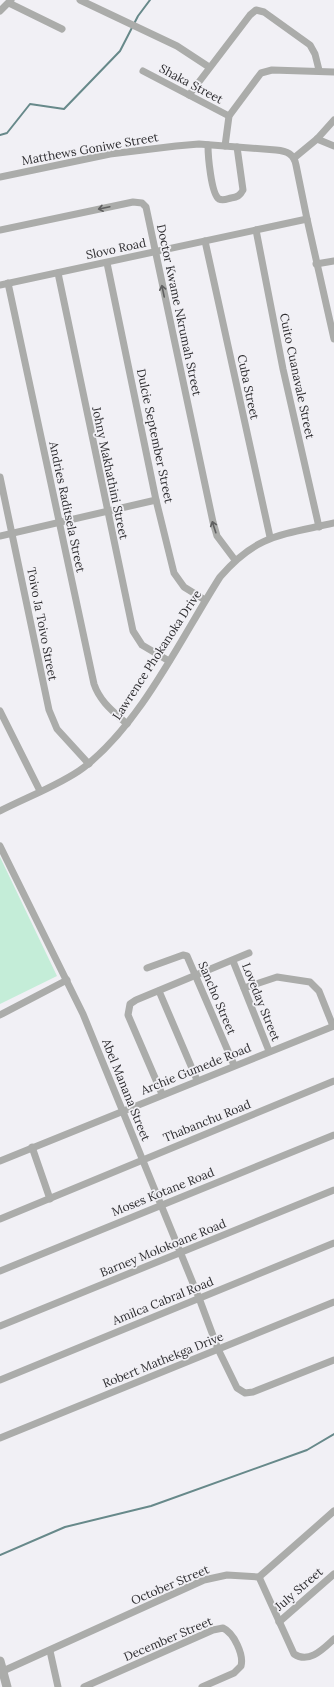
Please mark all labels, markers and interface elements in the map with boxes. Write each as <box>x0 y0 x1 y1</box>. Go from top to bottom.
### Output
street label: Shaka Street <box>157 61 226 107</box>
street label: Matthews Goniwe Street <box>20 129 160 168</box>
one-way arrow <box>98 204 111 212</box>
street label: Doctor Kwame Nkrumah Street <box>154 223 205 397</box>
street label: Slovo Road <box>84 235 147 262</box>
one-way arrow <box>159 285 167 298</box>
street label: Cuito Cuanavale Street <box>277 312 318 440</box>
street label: Cuba Street <box>234 353 263 421</box>
street label: Dulcie September Street <box>134 367 177 505</box>
street label: Johny Makhathini Street <box>89 404 132 541</box>
street label: Andries Raditsela Street <box>46 439 89 574</box>
one-way arrow <box>210 521 218 533</box>
street label: Toivo Ja Toivo Street <box>24 566 61 682</box>
street label: Lawrence Phokanoka Drive <box>109 587 204 722</box>
street label: Sancho Street <box>195 959 240 1037</box>
street label: Loveday Street <box>239 960 284 1043</box>
street label: Abel Manana Street <box>99 1036 154 1143</box>
street label: Archie Gumede Road <box>138 1040 253 1098</box>
street label: Thabanchu Road <box>161 1096 253 1145</box>
street label: Moses Kotane Road <box>109 1164 216 1219</box>
street label: Barney Molokoane Road <box>98 1215 228 1280</box>
street label: Amilca Cabral Road <box>109 1273 216 1328</box>
street label: Robert Mathekga Drive <box>100 1328 226 1391</box>
street label: October Street <box>129 1561 211 1608</box>
street label: July Street <box>271 1564 326 1614</box>
street label: December Street <box>121 1613 215 1664</box>

